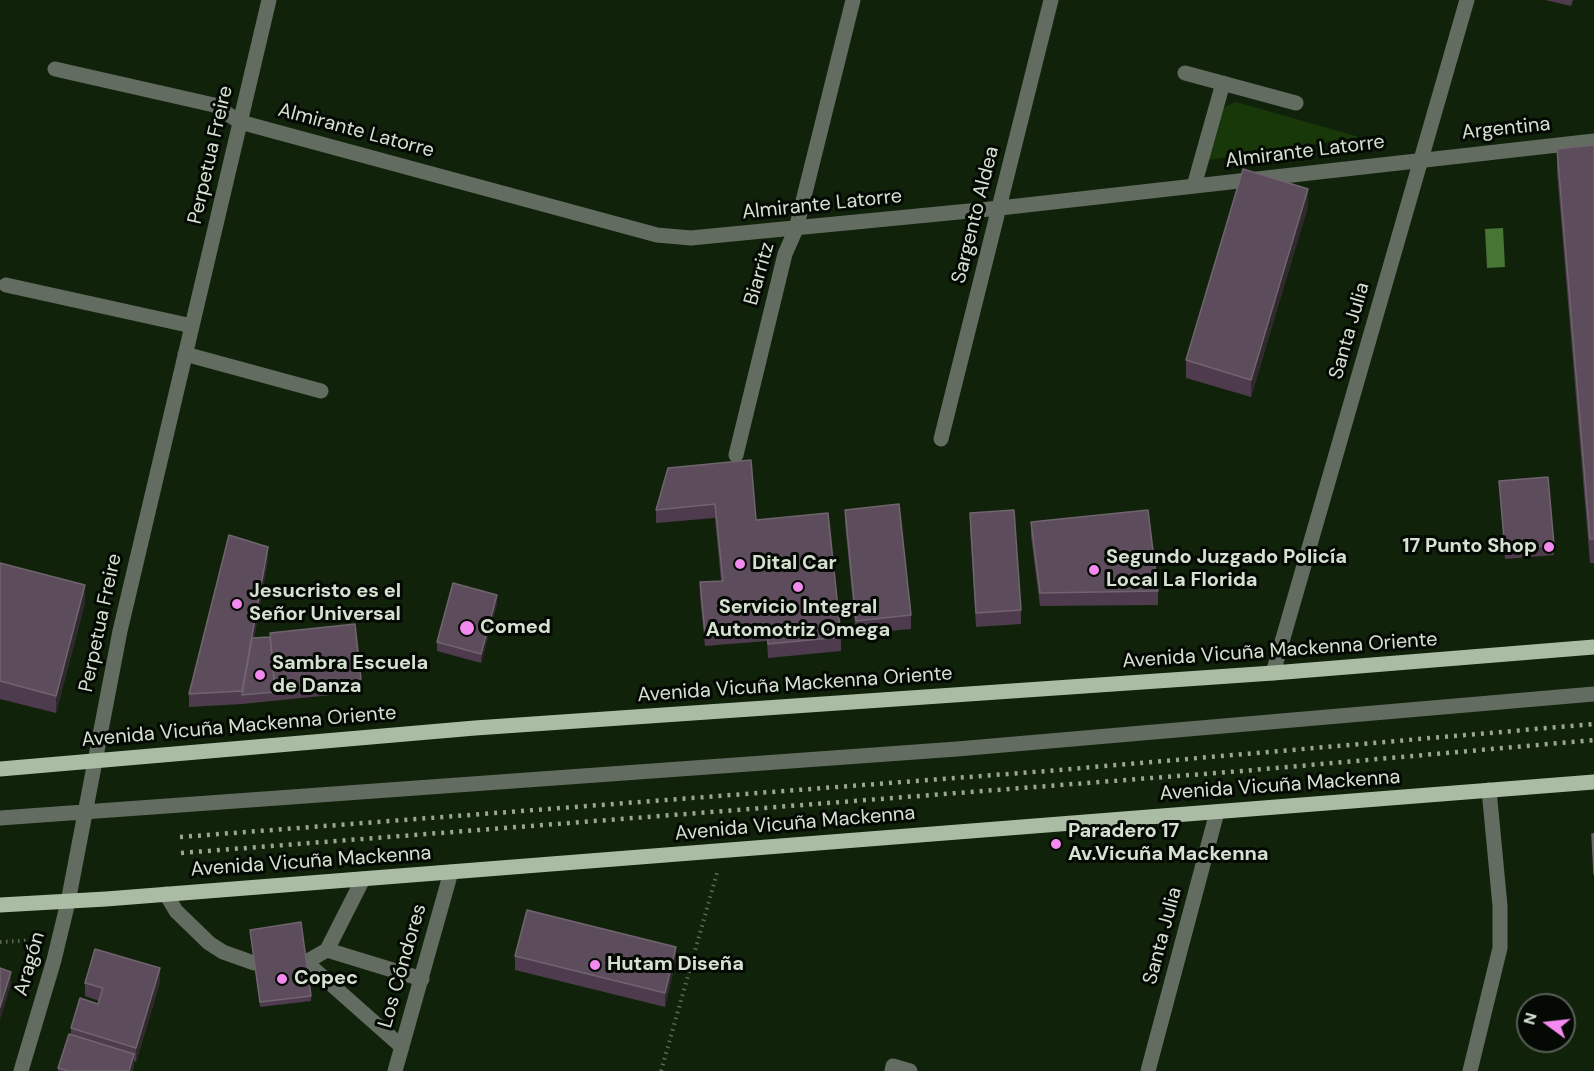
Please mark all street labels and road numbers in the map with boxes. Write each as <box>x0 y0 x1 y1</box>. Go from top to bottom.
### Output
street label: Perpetua Freire <box>183 84 239 226</box>
street label: Almirante Latorre <box>275 99 437 163</box>
street label: Argentina <box>1460 112 1552 146</box>
street label: Almirante Latorre <box>1224 130 1386 174</box>
street label: Sargento Aldea <box>947 144 1005 286</box>
street label: Almirante Latorre <box>741 185 903 225</box>
street label: Biarritz <box>740 240 780 308</box>
street label: Santa Julia <box>1325 280 1375 382</box>
street label: Perpetua Freire <box>75 552 127 694</box>
street label: Avenida Vicuña Mackenna Oriente <box>1122 628 1438 674</box>
street label: Avenida Vicuña Mackenna Oriente <box>637 662 953 708</box>
street label: Avenida Vicuña Mackenna Oriente <box>81 701 397 753</box>
street label: Avenida Vicuña Mackenna <box>1159 766 1401 806</box>
street label: Avenida Vicuña Mackenna <box>674 802 916 846</box>
street label: Avenida Vicuña Mackenna <box>190 842 432 882</box>
street label: Santa Julia <box>1139 885 1187 987</box>
street label: Los Cóndores <box>374 901 432 1031</box>
street label: Aragón <box>9 929 51 999</box>

